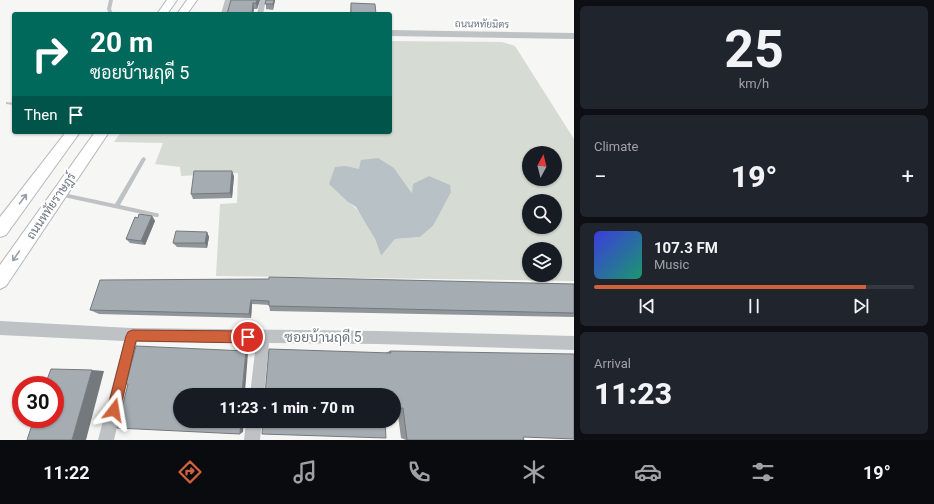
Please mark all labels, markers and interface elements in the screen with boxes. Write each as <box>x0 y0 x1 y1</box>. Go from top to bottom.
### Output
street label: ถนนหทัยมิตร <box>455 17 509 30</box>
text: 25 <box>724 19 784 80</box>
text: 20 m <box>90 26 153 59</box>
icon: right <box>24 28 76 80</box>
text: ซอยบ้านฤดี 5 <box>90 62 189 83</box>
text: km/h <box>739 76 769 91</box>
icon: arrive <box>65 104 87 126</box>
text: Then <box>24 106 57 124</box>
text: Climate <box>594 139 638 154</box>
north arrow <box>522 146 562 186</box>
map controls <box>522 146 562 282</box>
text: 19° <box>731 159 777 194</box>
text: − <box>594 164 607 189</box>
text: + <box>902 164 914 189</box>
street label: ถนนหทัยราษฎร์ <box>23 169 79 243</box>
one-way arrow <box>19 193 28 204</box>
button: search <box>522 194 562 234</box>
text: 107.3 FM <box>654 239 718 257</box>
button: layers <box>522 242 562 282</box>
one-way arrow <box>12 251 20 262</box>
text: Music <box>654 257 689 272</box>
icon: previous <box>636 295 658 317</box>
icon: pause <box>743 295 765 317</box>
icon: next <box>850 295 872 317</box>
pin <box>231 320 265 354</box>
icon: arrive <box>237 326 259 348</box>
street label: ซอยบ้านฤดี 5 <box>284 328 362 346</box>
text: Arrival <box>594 356 631 371</box>
speed limit sign: 30 <box>12 376 64 428</box>
text: 11:23 <box>594 376 672 411</box>
position arrow <box>93 389 135 431</box>
text: 11:23 · 1 min · 70 m <box>219 399 355 417</box>
icon: directions <box>176 458 204 486</box>
icon: music <box>291 458 319 486</box>
icon: phone <box>405 458 433 486</box>
icon: climate <box>520 458 548 486</box>
icon: car <box>634 458 662 486</box>
icon: filters <box>749 458 777 486</box>
text: 11:22 <box>43 462 90 483</box>
text: 19° <box>863 462 891 483</box>

